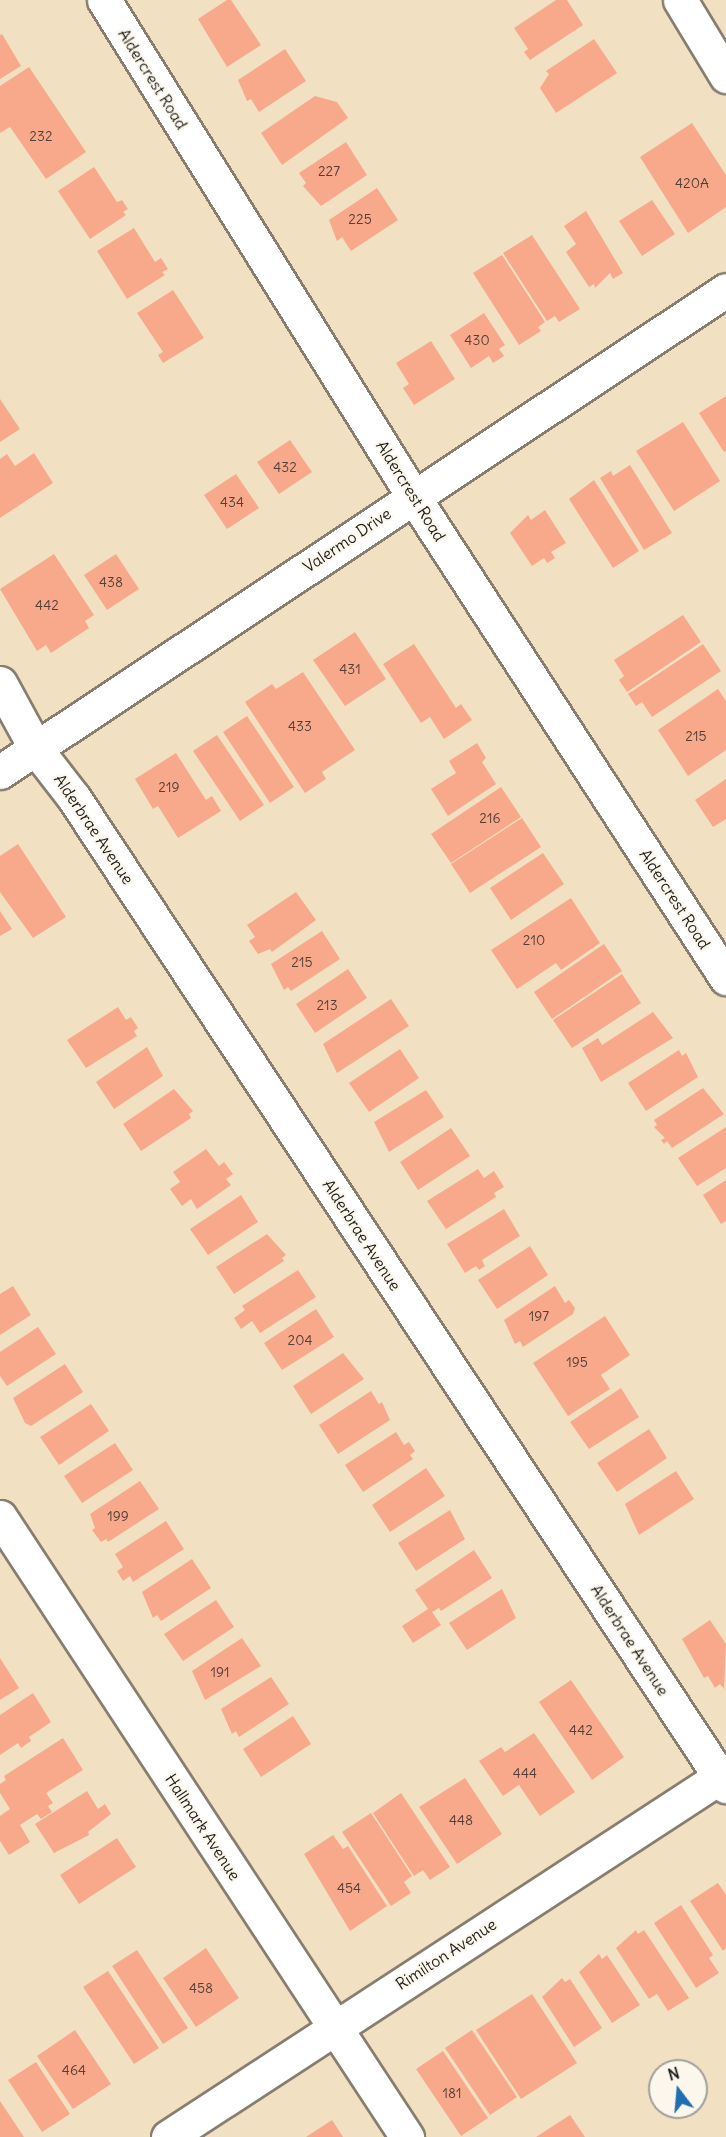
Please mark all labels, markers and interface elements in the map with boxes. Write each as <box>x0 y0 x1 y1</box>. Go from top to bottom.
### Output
street label: Aldercrest Road <box>114 25 192 133</box>
house number: 232 <box>29 128 53 144</box>
house number: 227 <box>318 163 340 179</box>
house number: 420A <box>675 175 709 191</box>
house number: 225 <box>348 211 372 227</box>
house number: 430 <box>464 332 490 348</box>
street label: Aldercrest Road <box>372 437 450 545</box>
house number: 432 <box>273 459 297 475</box>
house number: 434 <box>220 494 244 510</box>
street label: Valermo Drive <box>299 504 395 576</box>
house number: 438 <box>99 574 123 590</box>
house number: 442 <box>35 597 59 613</box>
house number: 431 <box>339 661 361 677</box>
house number: 433 <box>288 718 312 734</box>
house number: 215 <box>685 728 707 744</box>
street label: Alderbrae Avenue <box>50 770 138 888</box>
house number: 219 <box>158 779 180 795</box>
house number: 216 <box>479 810 501 826</box>
street label: Aldercrest Road <box>636 846 714 952</box>
house number: 210 <box>523 932 545 948</box>
house number: 215 <box>291 954 313 970</box>
house number: 213 <box>316 997 338 1013</box>
street label: Alderbrae Avenue <box>319 1176 405 1294</box>
house number: 197 <box>529 1308 549 1324</box>
house number: 204 <box>288 1332 312 1348</box>
house number: 195 <box>566 1354 588 1370</box>
house number: 199 <box>107 1508 129 1524</box>
street label: Alderbrae Avenue <box>587 1581 673 1699</box>
house number: 191 <box>210 1664 230 1680</box>
house number: 442 <box>569 1722 593 1738</box>
house number: 444 <box>513 1765 537 1781</box>
street label: Hallmark Avenue <box>161 1770 245 1884</box>
house number: 448 <box>449 1812 473 1828</box>
house number: 454 <box>337 1880 361 1896</box>
street label: Rimilton Avenue <box>392 1914 500 1994</box>
house number: 458 <box>189 1980 213 1996</box>
north arrow <box>648 2059 708 2119</box>
house number: 464 <box>62 2062 86 2078</box>
text: N <box>666 2062 682 2085</box>
house number: 181 <box>442 2085 462 2101</box>

